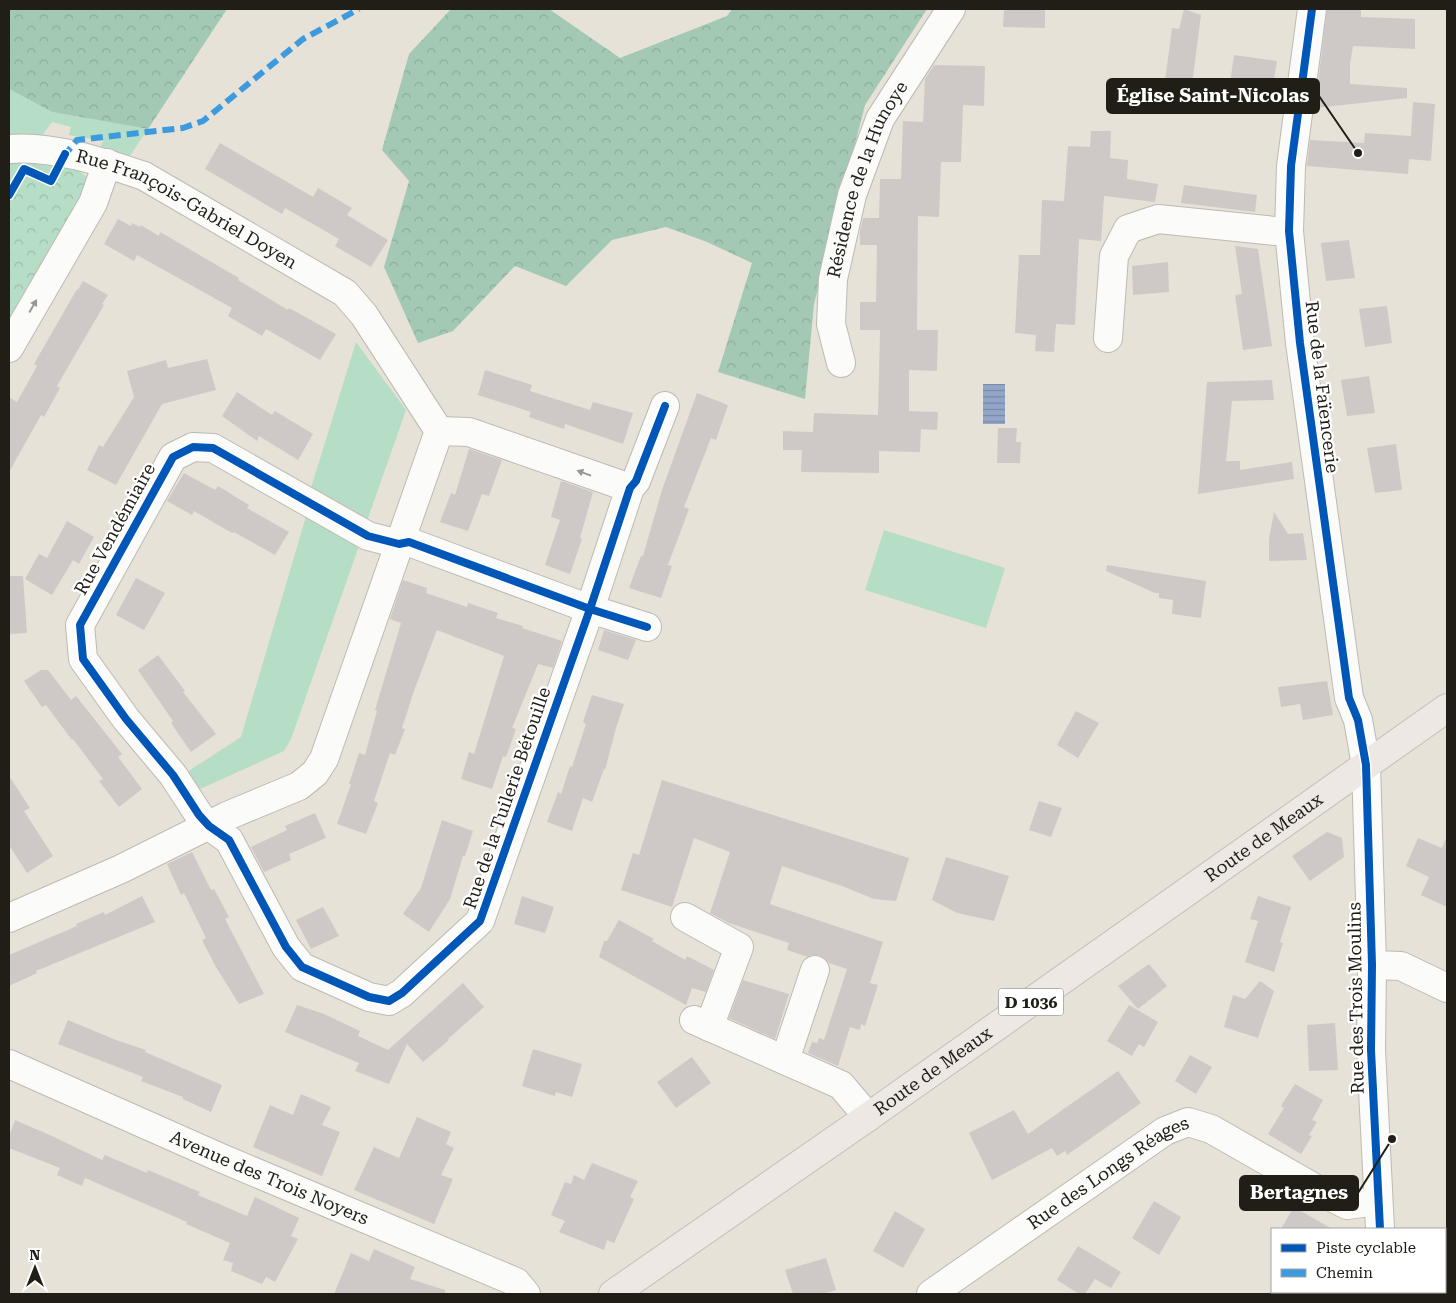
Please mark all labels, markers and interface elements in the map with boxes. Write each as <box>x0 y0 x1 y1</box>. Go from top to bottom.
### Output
street label: Résidence de la Hunoye <box>823 77 912 280</box>
callout: Église Saint-Nicolas <box>1107 79 1319 113</box>
text: Église Saint-Nicolas <box>1117 84 1310 107</box>
street label: Rue François-Gabriel Doyen <box>74 145 301 273</box>
one-way arrow <box>29 299 37 314</box>
street label: Rue de la Faïencerie <box>1302 300 1344 474</box>
street label: Rue Vendémiaire <box>70 459 159 598</box>
one-way arrow <box>576 469 591 476</box>
street label: Rue de la Tuilerie Bétouille <box>459 684 554 911</box>
street label: Route de Meaux <box>1200 788 1327 886</box>
street label: Rue des Trois Moulins <box>1343 902 1368 1094</box>
road number: D 1036 <box>998 989 1064 1016</box>
street label: Route de Meaux <box>870 1021 996 1120</box>
street label: Rue des Longs Réages <box>1023 1112 1192 1234</box>
street label: Avenue des Trois Noyers <box>167 1126 372 1229</box>
callout: Bertagnes <box>1240 1176 1358 1210</box>
text: Bertagnes <box>1250 1181 1348 1204</box>
legend <box>1271 1228 1446 1293</box>
text: Piste cyclable <box>1316 1239 1416 1257</box>
north arrow <box>10 1243 60 1293</box>
text: N <box>30 1247 41 1263</box>
text: Chemin <box>1316 1264 1373 1282</box>

